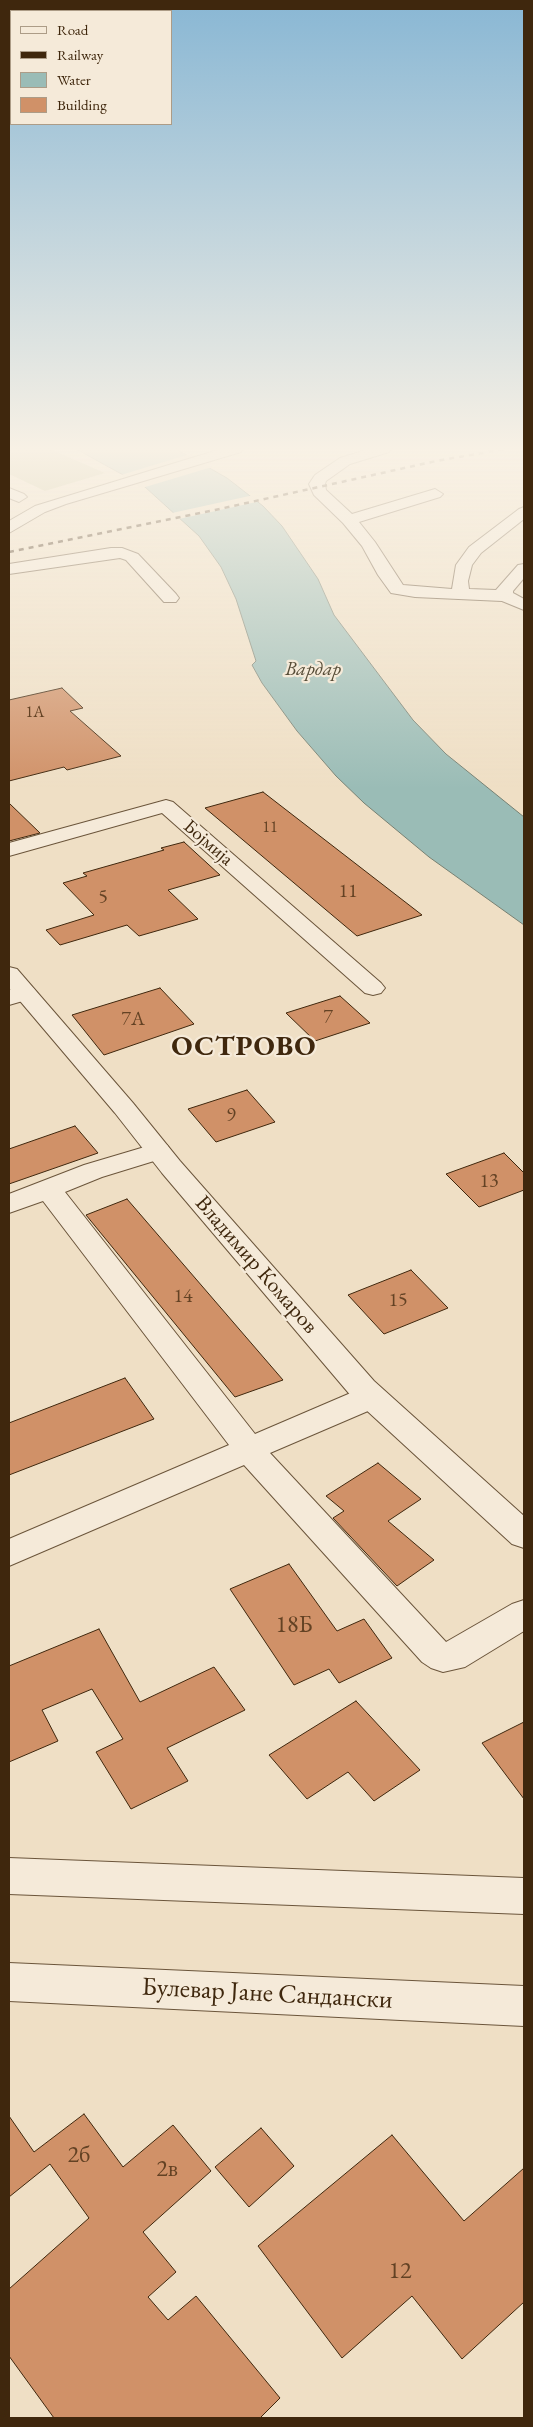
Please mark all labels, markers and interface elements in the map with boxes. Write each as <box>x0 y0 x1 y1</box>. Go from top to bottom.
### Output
legend <box>10 10 172 125</box>
text: Road <box>57 20 88 39</box>
text: Railway <box>57 45 103 64</box>
text: Water <box>57 70 91 89</box>
text: Building <box>57 95 107 114</box>
water label: Вардар <box>285 658 341 682</box>
house number: 1А <box>26 703 44 723</box>
street label: Бојмија <box>178 815 238 871</box>
house number: 11 <box>262 818 278 838</box>
house number: 11 <box>338 880 358 904</box>
house number: 5 <box>98 886 108 910</box>
house number: 7 <box>323 1006 333 1030</box>
house number: 7А <box>121 1008 145 1032</box>
district label: ОСТРОВО <box>171 1030 317 1064</box>
house number: 9 <box>226 1104 236 1128</box>
house number: 13 <box>479 1170 499 1194</box>
street label: Владимир Комаров <box>189 1191 323 1339</box>
house number: 14 <box>173 1285 193 1309</box>
house number: 15 <box>388 1289 408 1313</box>
house number: 18Б <box>275 1611 313 1639</box>
street label: Булевар Јане Сандански <box>141 1972 393 2016</box>
house number: 2б <box>68 2141 90 2169</box>
house number: 2в <box>156 2155 178 2183</box>
house number: 12 <box>388 2257 412 2285</box>

